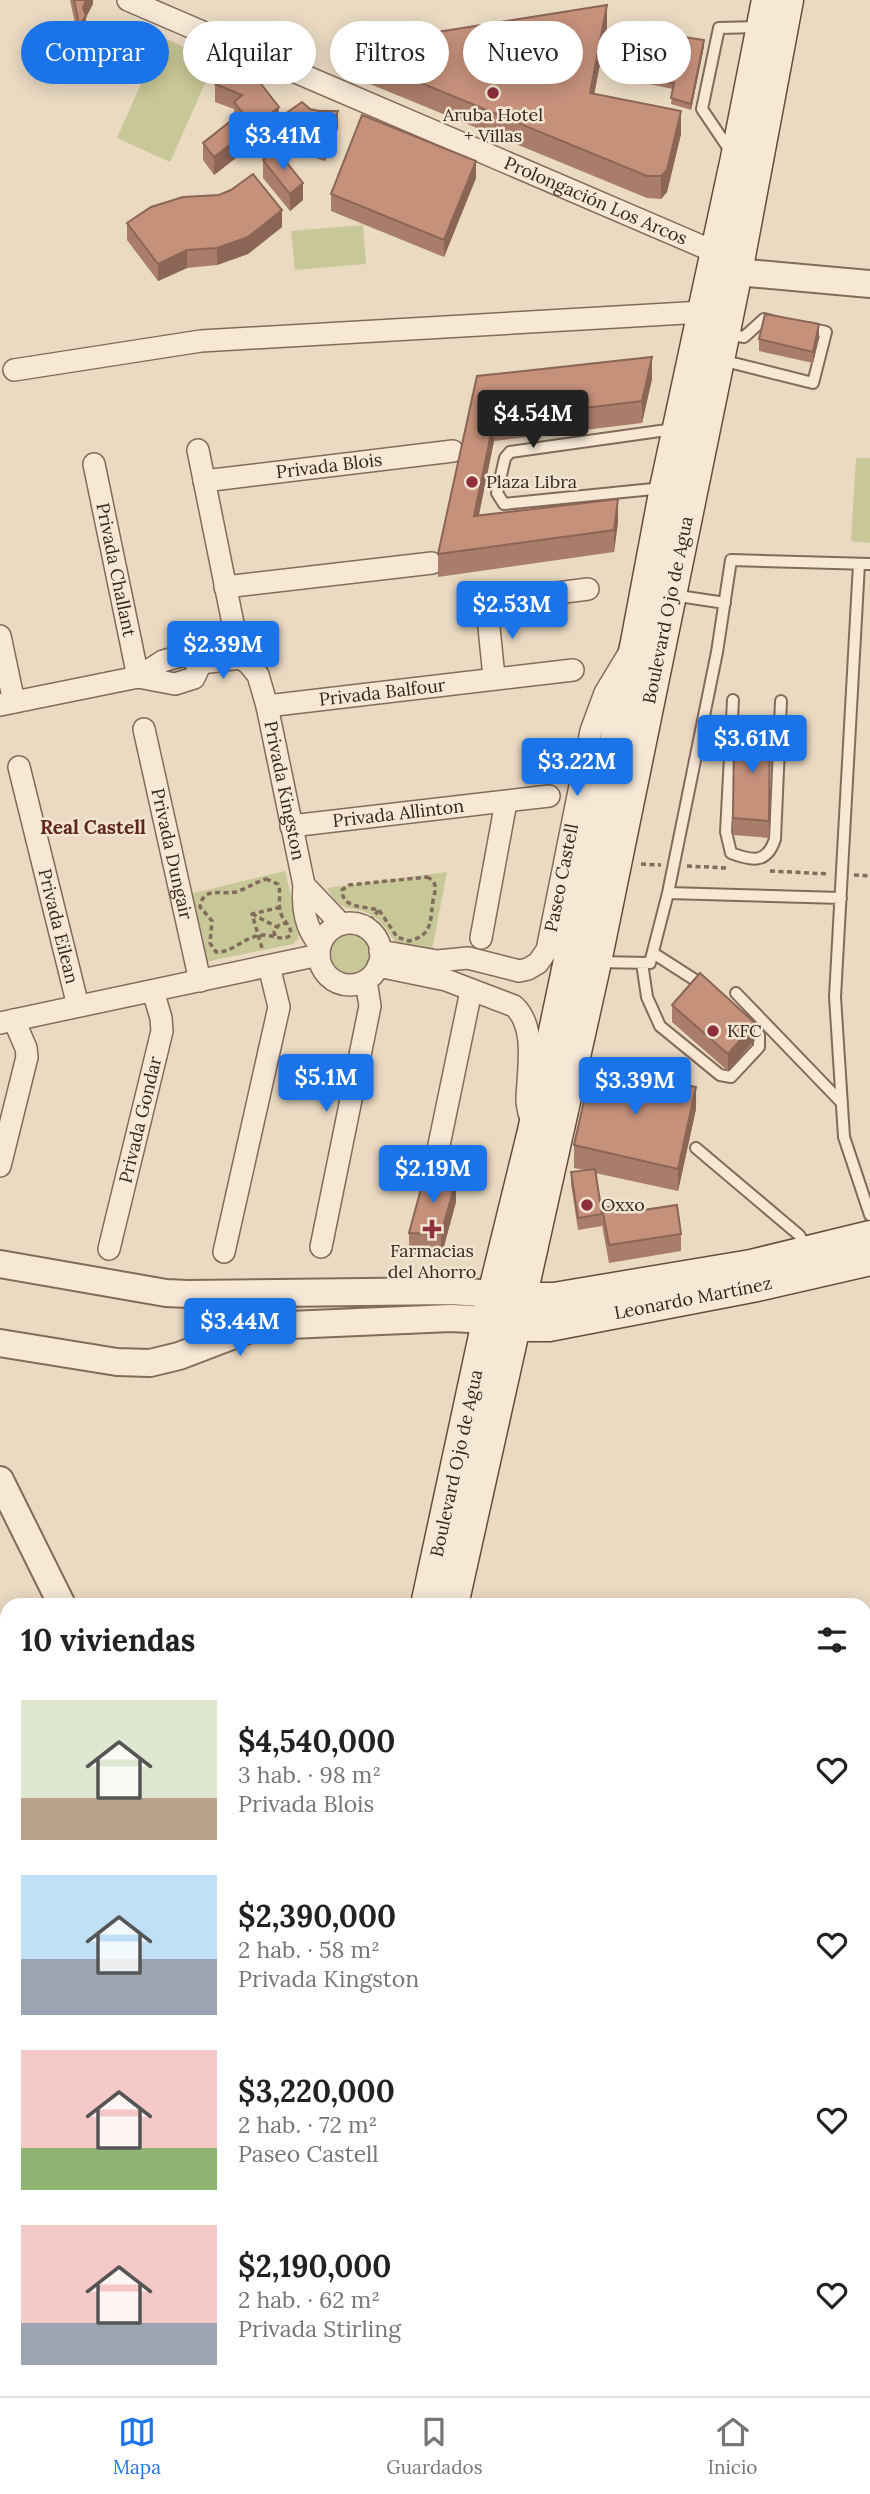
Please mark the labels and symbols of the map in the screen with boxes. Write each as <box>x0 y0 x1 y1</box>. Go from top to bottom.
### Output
marker: Aruba Hotel + Villas <box>485 85 501 101</box>
place label: Aruba Hotel + Villas <box>442 103 543 147</box>
pin: $3.41M <box>226 113 340 172</box>
street label: Prolongación Los Arcos <box>501 151 691 250</box>
pin: $4.54M <box>476 391 590 450</box>
street label: Privada Blois <box>275 448 383 483</box>
place label: Plaza Libra <box>486 470 577 493</box>
marker: Plaza Libra <box>464 474 480 490</box>
street label: Privada Challant <box>91 501 141 639</box>
street label: Boulevard Ojo de Agua <box>637 514 698 706</box>
pin: $2.53M <box>455 582 569 641</box>
pin: $2.39M <box>166 622 280 681</box>
street label: Privada Balfour <box>318 673 447 711</box>
pin: $3.61M <box>695 716 809 775</box>
street label: Privada Kingston <box>259 719 311 862</box>
pin: $3.22M <box>520 738 634 798</box>
street label: Privada Dungair <box>146 786 198 922</box>
street label: Privada Allinton <box>331 794 465 832</box>
district label: Real Castell <box>40 815 146 839</box>
street label: Paseo Castell <box>539 821 583 934</box>
street label: Privada Eilean <box>33 866 84 986</box>
place label: KFC <box>727 1019 762 1042</box>
marker: KFC <box>705 1023 721 1039</box>
street label: Privada Gondar <box>113 1054 166 1185</box>
pin: $5.1M <box>277 1054 375 1114</box>
pin: $3.39M <box>578 1058 692 1117</box>
pin: $2.19M <box>376 1146 490 1205</box>
place label: Oxxo <box>601 1193 645 1216</box>
marker: Oxxo <box>579 1197 595 1213</box>
marker: Farmacias del Ahorro <box>424 1221 440 1237</box>
place label: Farmacias del Ahorro <box>388 1239 476 1283</box>
street label: Leonardo Martínez <box>612 1271 774 1324</box>
pin: $3.44M <box>183 1298 297 1358</box>
street label: Boulevard Ojo de Agua <box>425 1367 487 1559</box>

